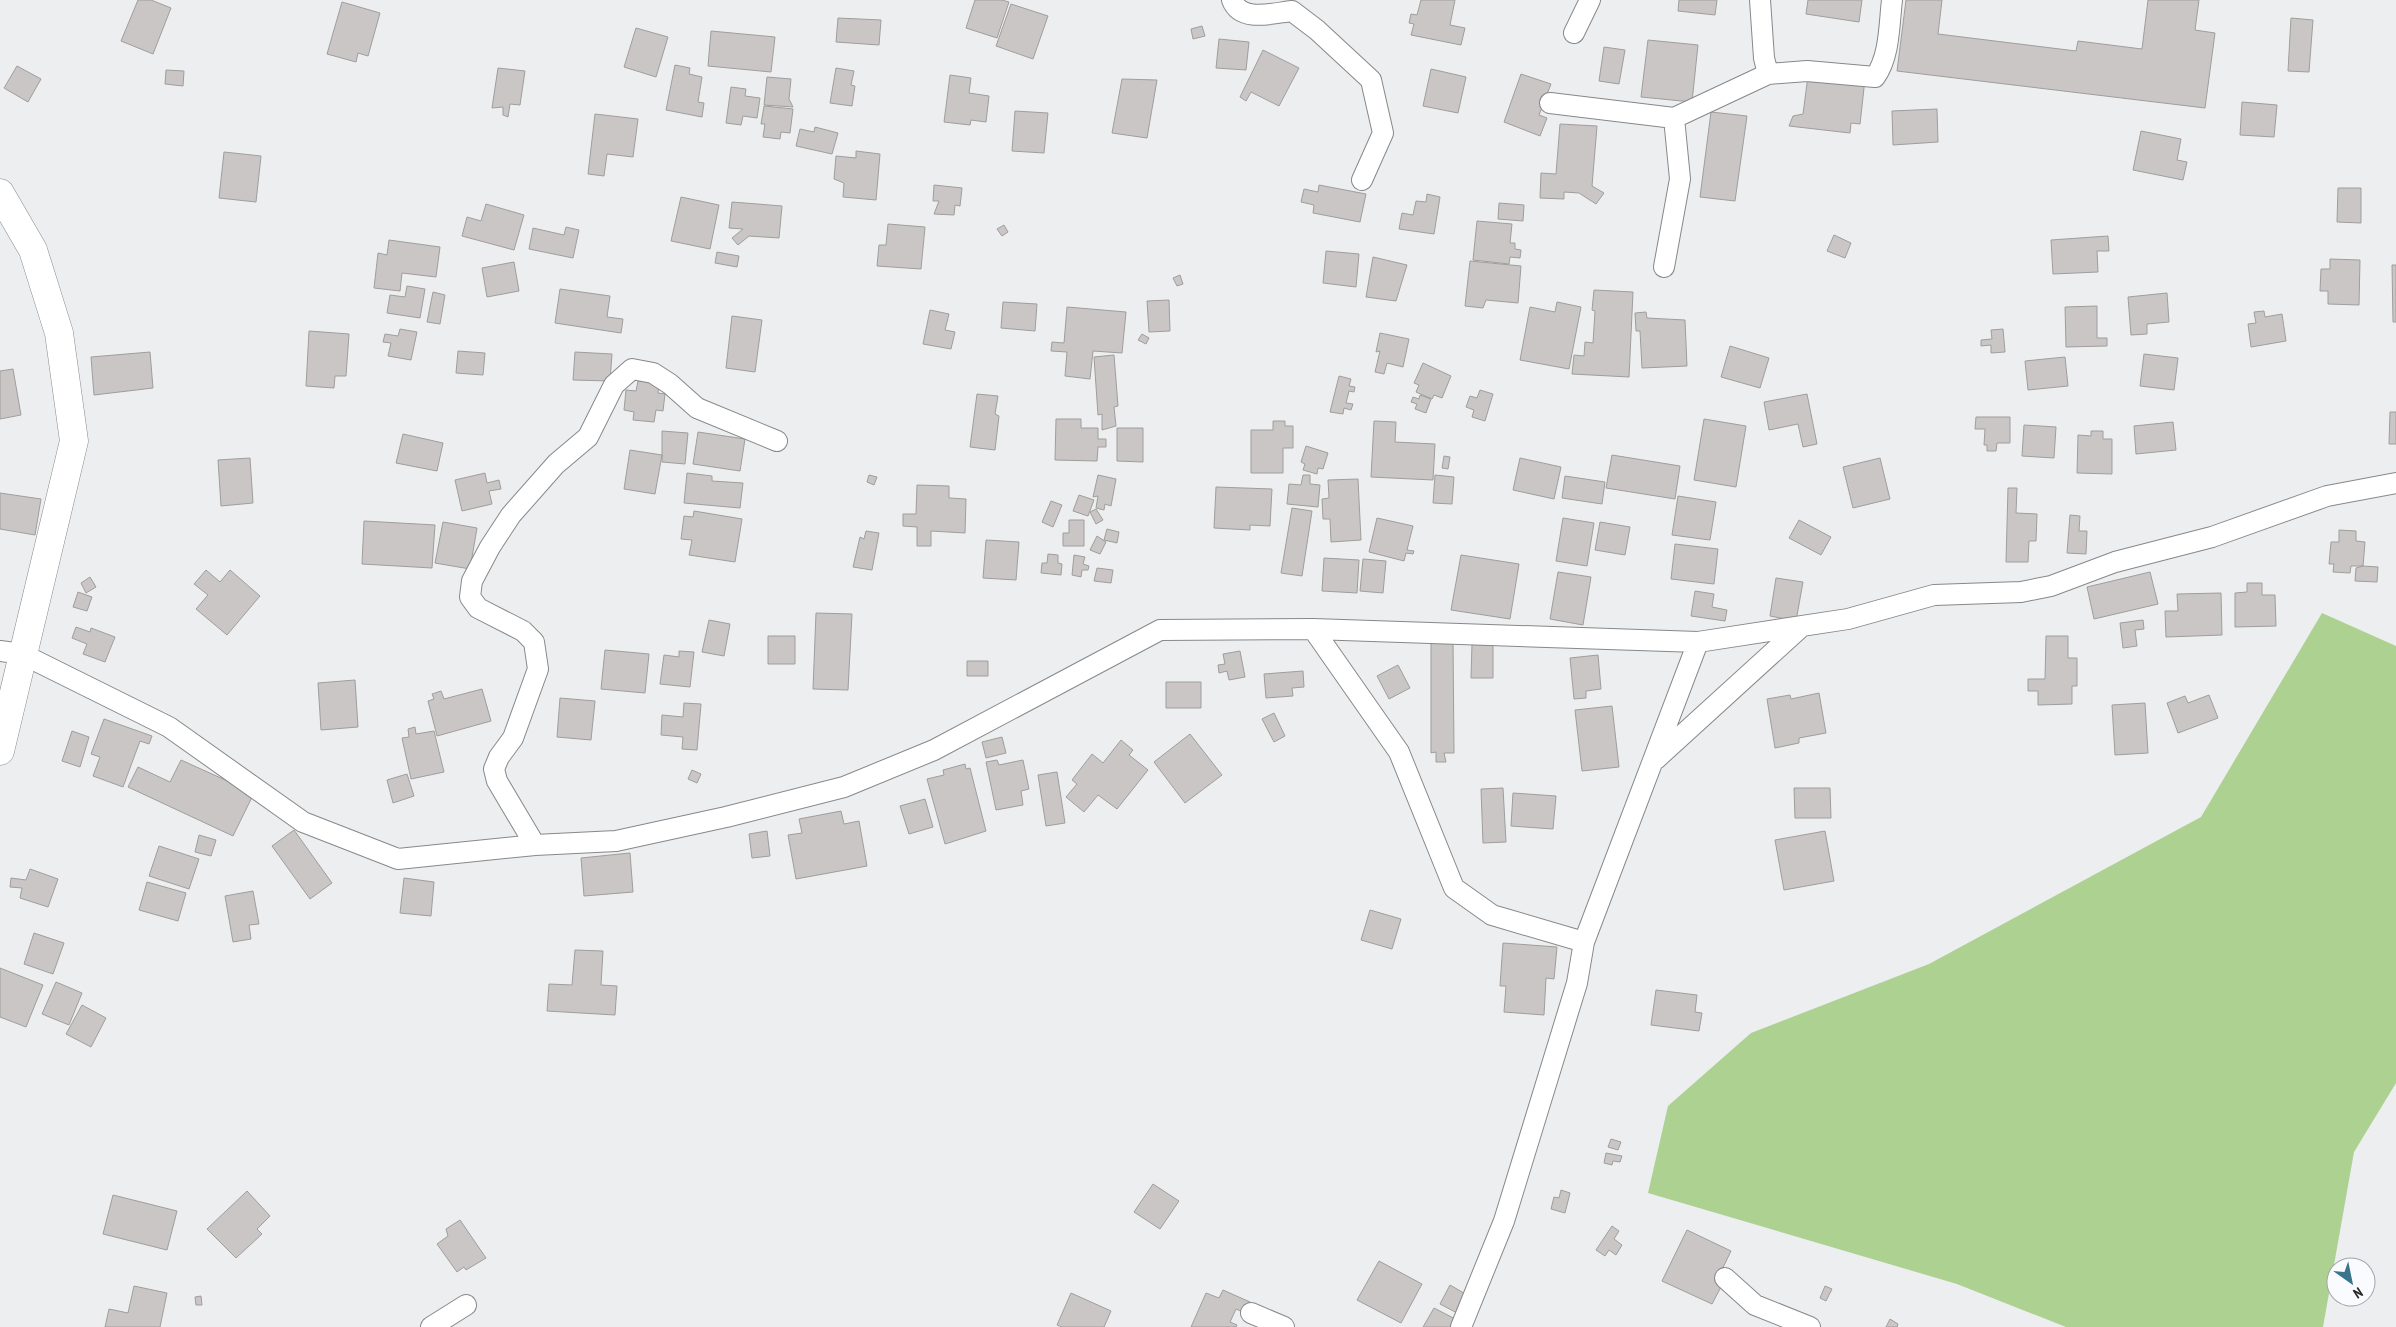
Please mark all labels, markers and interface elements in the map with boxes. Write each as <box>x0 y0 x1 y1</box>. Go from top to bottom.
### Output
north arrow <box>2326 1257 2376 1307</box>
text: N <box>2350 1283 2366 1303</box>

